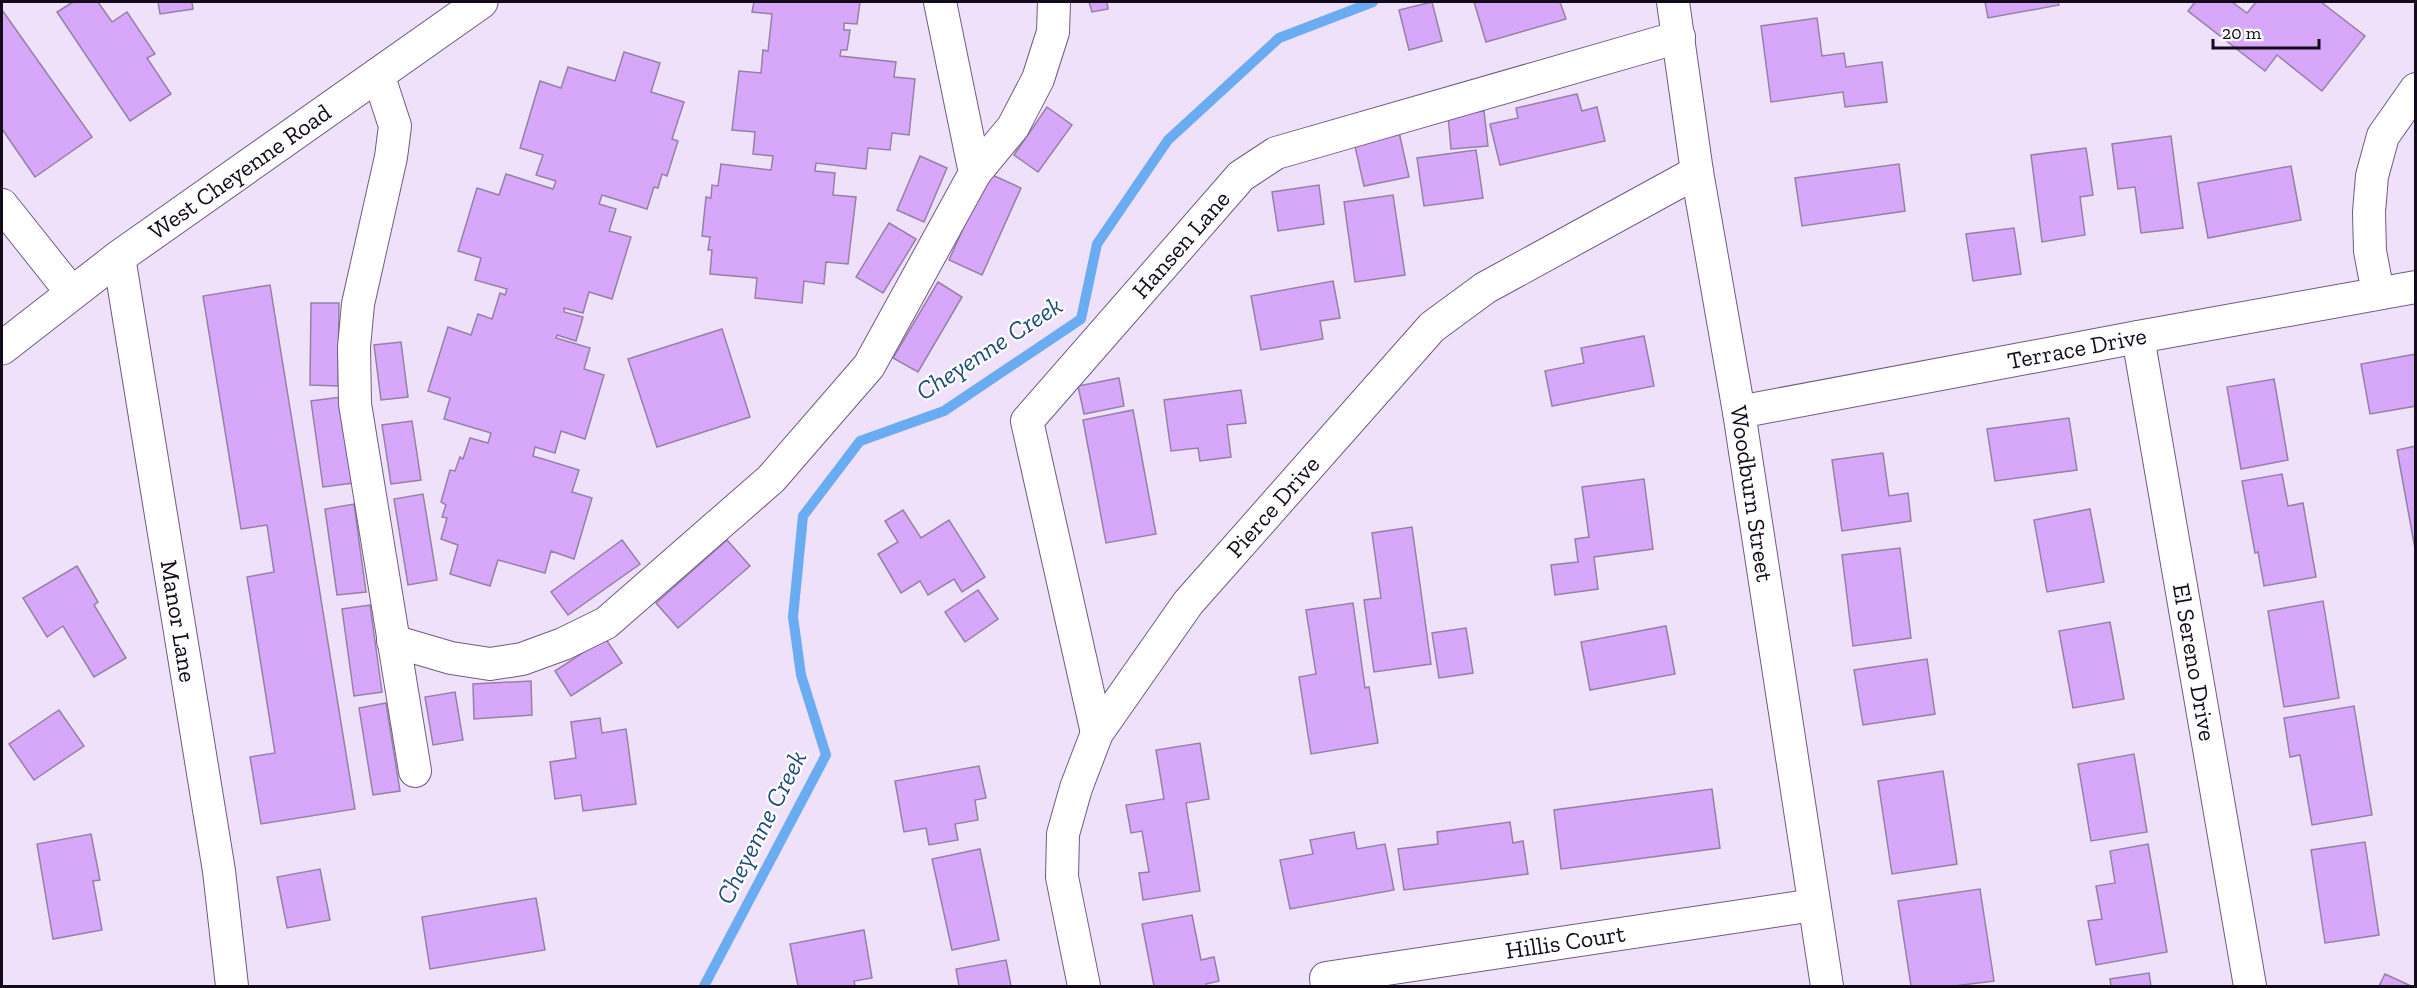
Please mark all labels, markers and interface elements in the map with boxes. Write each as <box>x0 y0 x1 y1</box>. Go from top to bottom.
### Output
scale bar <box>2213 12 2320 50</box>
text: 20 m <box>2222 22 2262 44</box>
street label: West Cheyenne Road <box>143 97 336 246</box>
street label: Hansen Lane <box>1126 184 1236 304</box>
water label: Cheyenne Creek <box>910 289 1068 407</box>
street label: Terrace Drive <box>2005 321 2149 375</box>
street label: Woodburn Street <box>1724 403 1780 584</box>
street label: Pierce Drive <box>1220 450 1325 563</box>
street label: Manor Lane <box>155 558 203 684</box>
street label: El Sereno Drive <box>2167 581 2222 743</box>
water label: Cheyenne Creek <box>709 745 813 909</box>
street label: Hillis Court <box>1503 918 1627 965</box>

